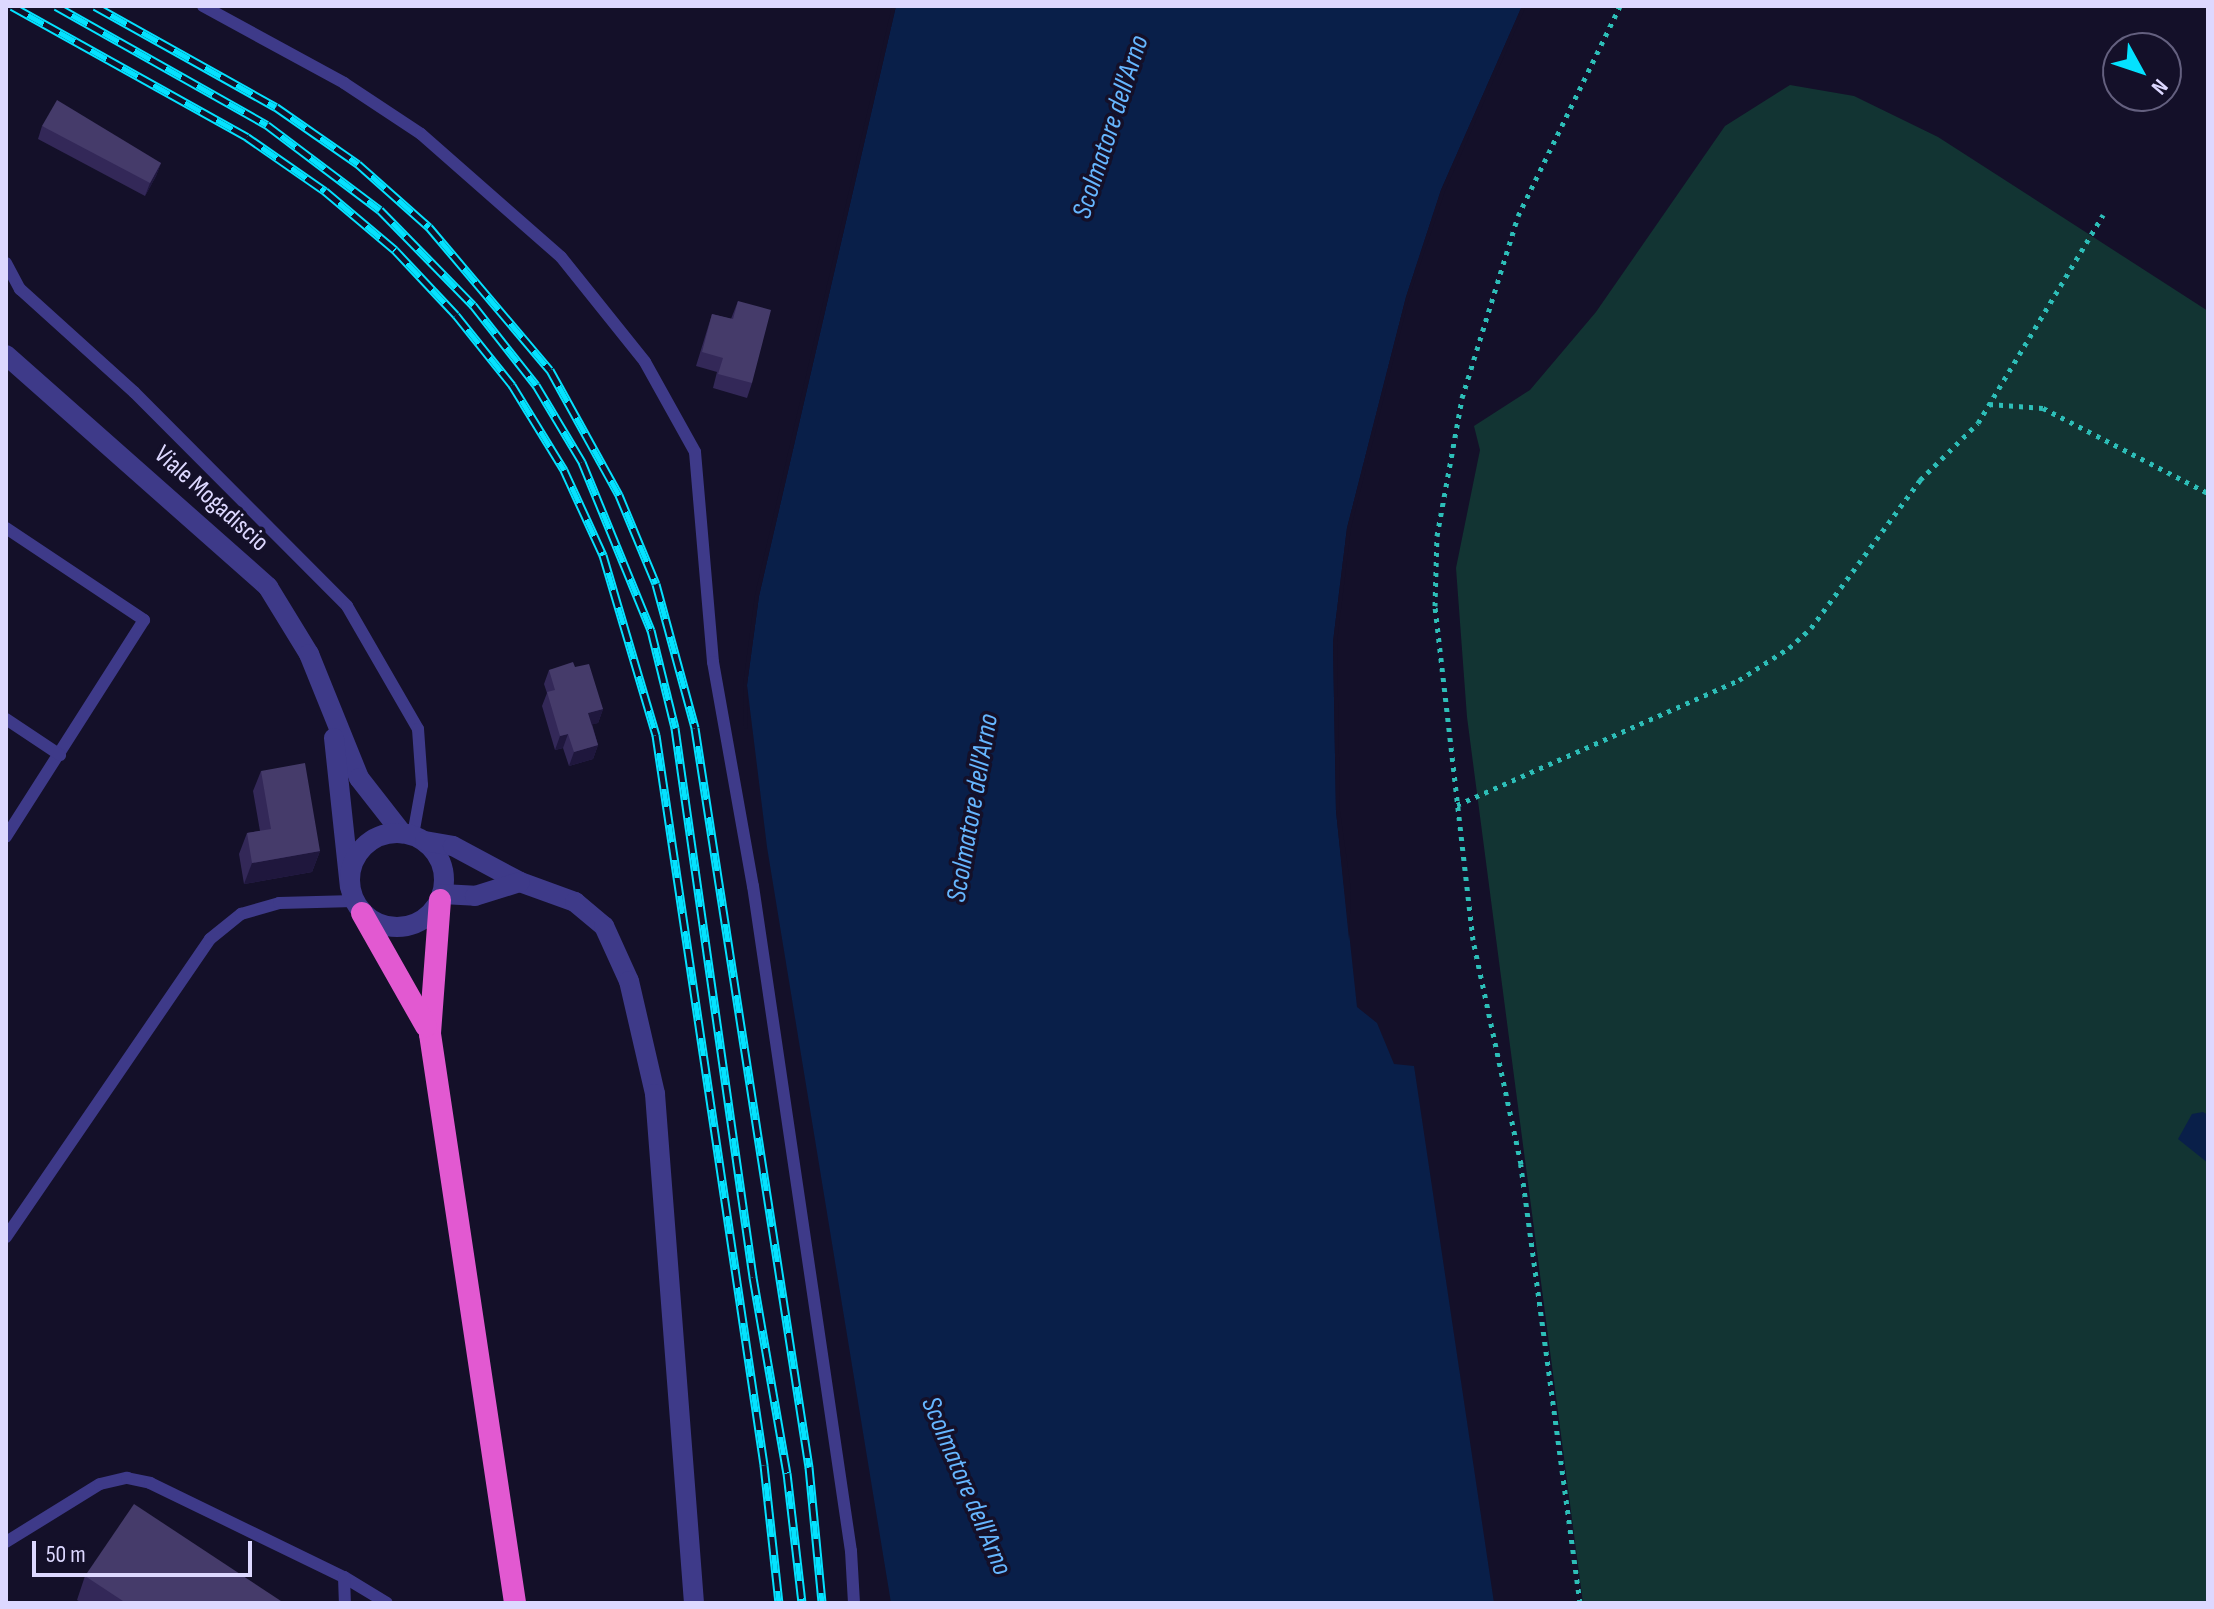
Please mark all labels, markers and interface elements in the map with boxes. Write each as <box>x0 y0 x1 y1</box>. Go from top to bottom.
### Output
water label: Scolmatore dell'Arno <box>1066 31 1156 223</box>
north arrow <box>2102 32 2182 112</box>
text: N <box>2145 73 2173 100</box>
street label: Viale Mogadiscio <box>147 439 275 559</box>
water label: Scolmatore dell'Arno <box>940 711 1006 905</box>
water label: Scolmatore dell'Arno <box>913 1392 1019 1580</box>
scale bar <box>36 1525 256 1575</box>
text: 50 m <box>46 1540 86 1569</box>

